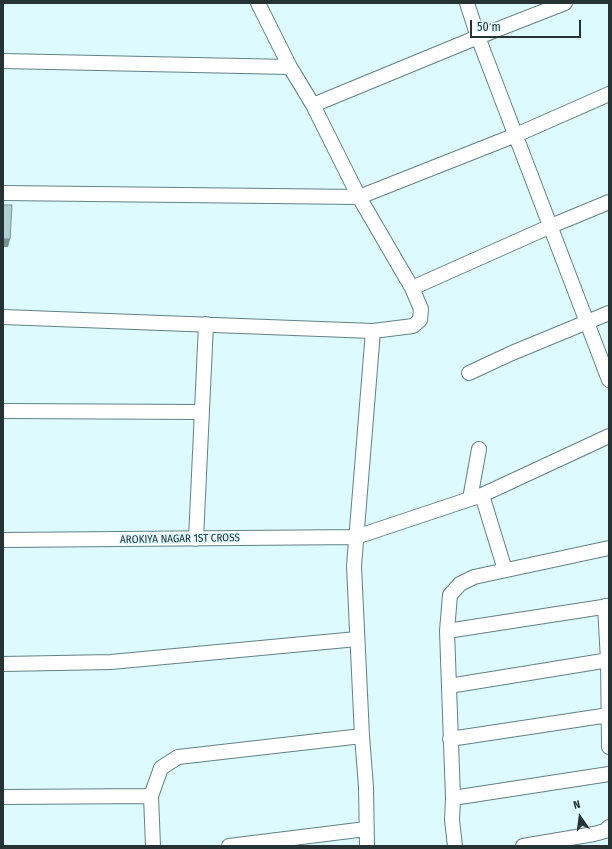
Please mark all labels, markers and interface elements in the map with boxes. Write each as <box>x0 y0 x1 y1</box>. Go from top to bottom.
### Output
scale bar <box>472 12 583 38</box>
text: 50 m <box>477 20 501 34</box>
street label: AROKIYA NAGAR 1ST CROSS <box>120 531 240 547</box>
north arrow <box>560 797 600 837</box>
text: N <box>572 798 582 812</box>

